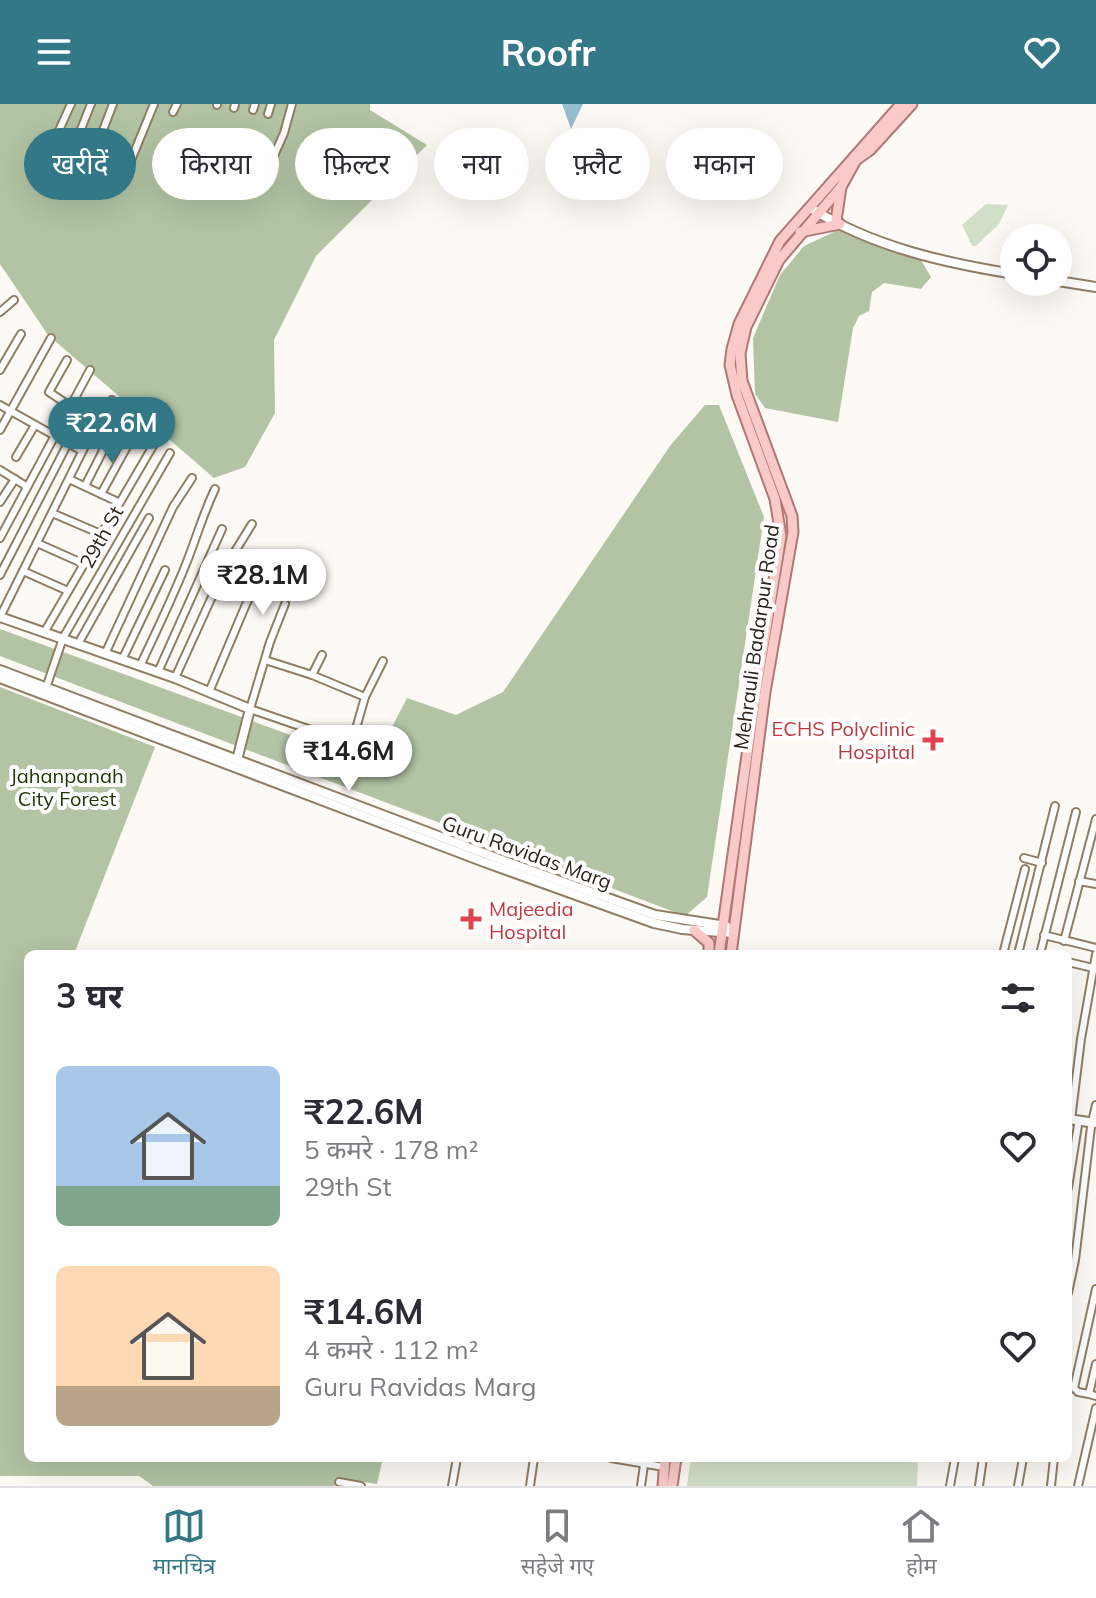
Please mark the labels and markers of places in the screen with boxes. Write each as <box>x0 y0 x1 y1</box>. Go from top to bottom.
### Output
pin: ₹22.6M <box>47 397 177 465</box>
pin: ₹28.1M <box>198 549 328 617</box>
place label: ECHS Polyclinic Hospital <box>772 716 915 764</box>
pin: ₹14.6M <box>284 725 414 793</box>
marker: ECHS Polyclinic Hospital <box>922 729 944 751</box>
place label: Majeedia Hospital <box>489 896 573 944</box>
marker: Majeedia Hospital <box>460 908 482 930</box>

